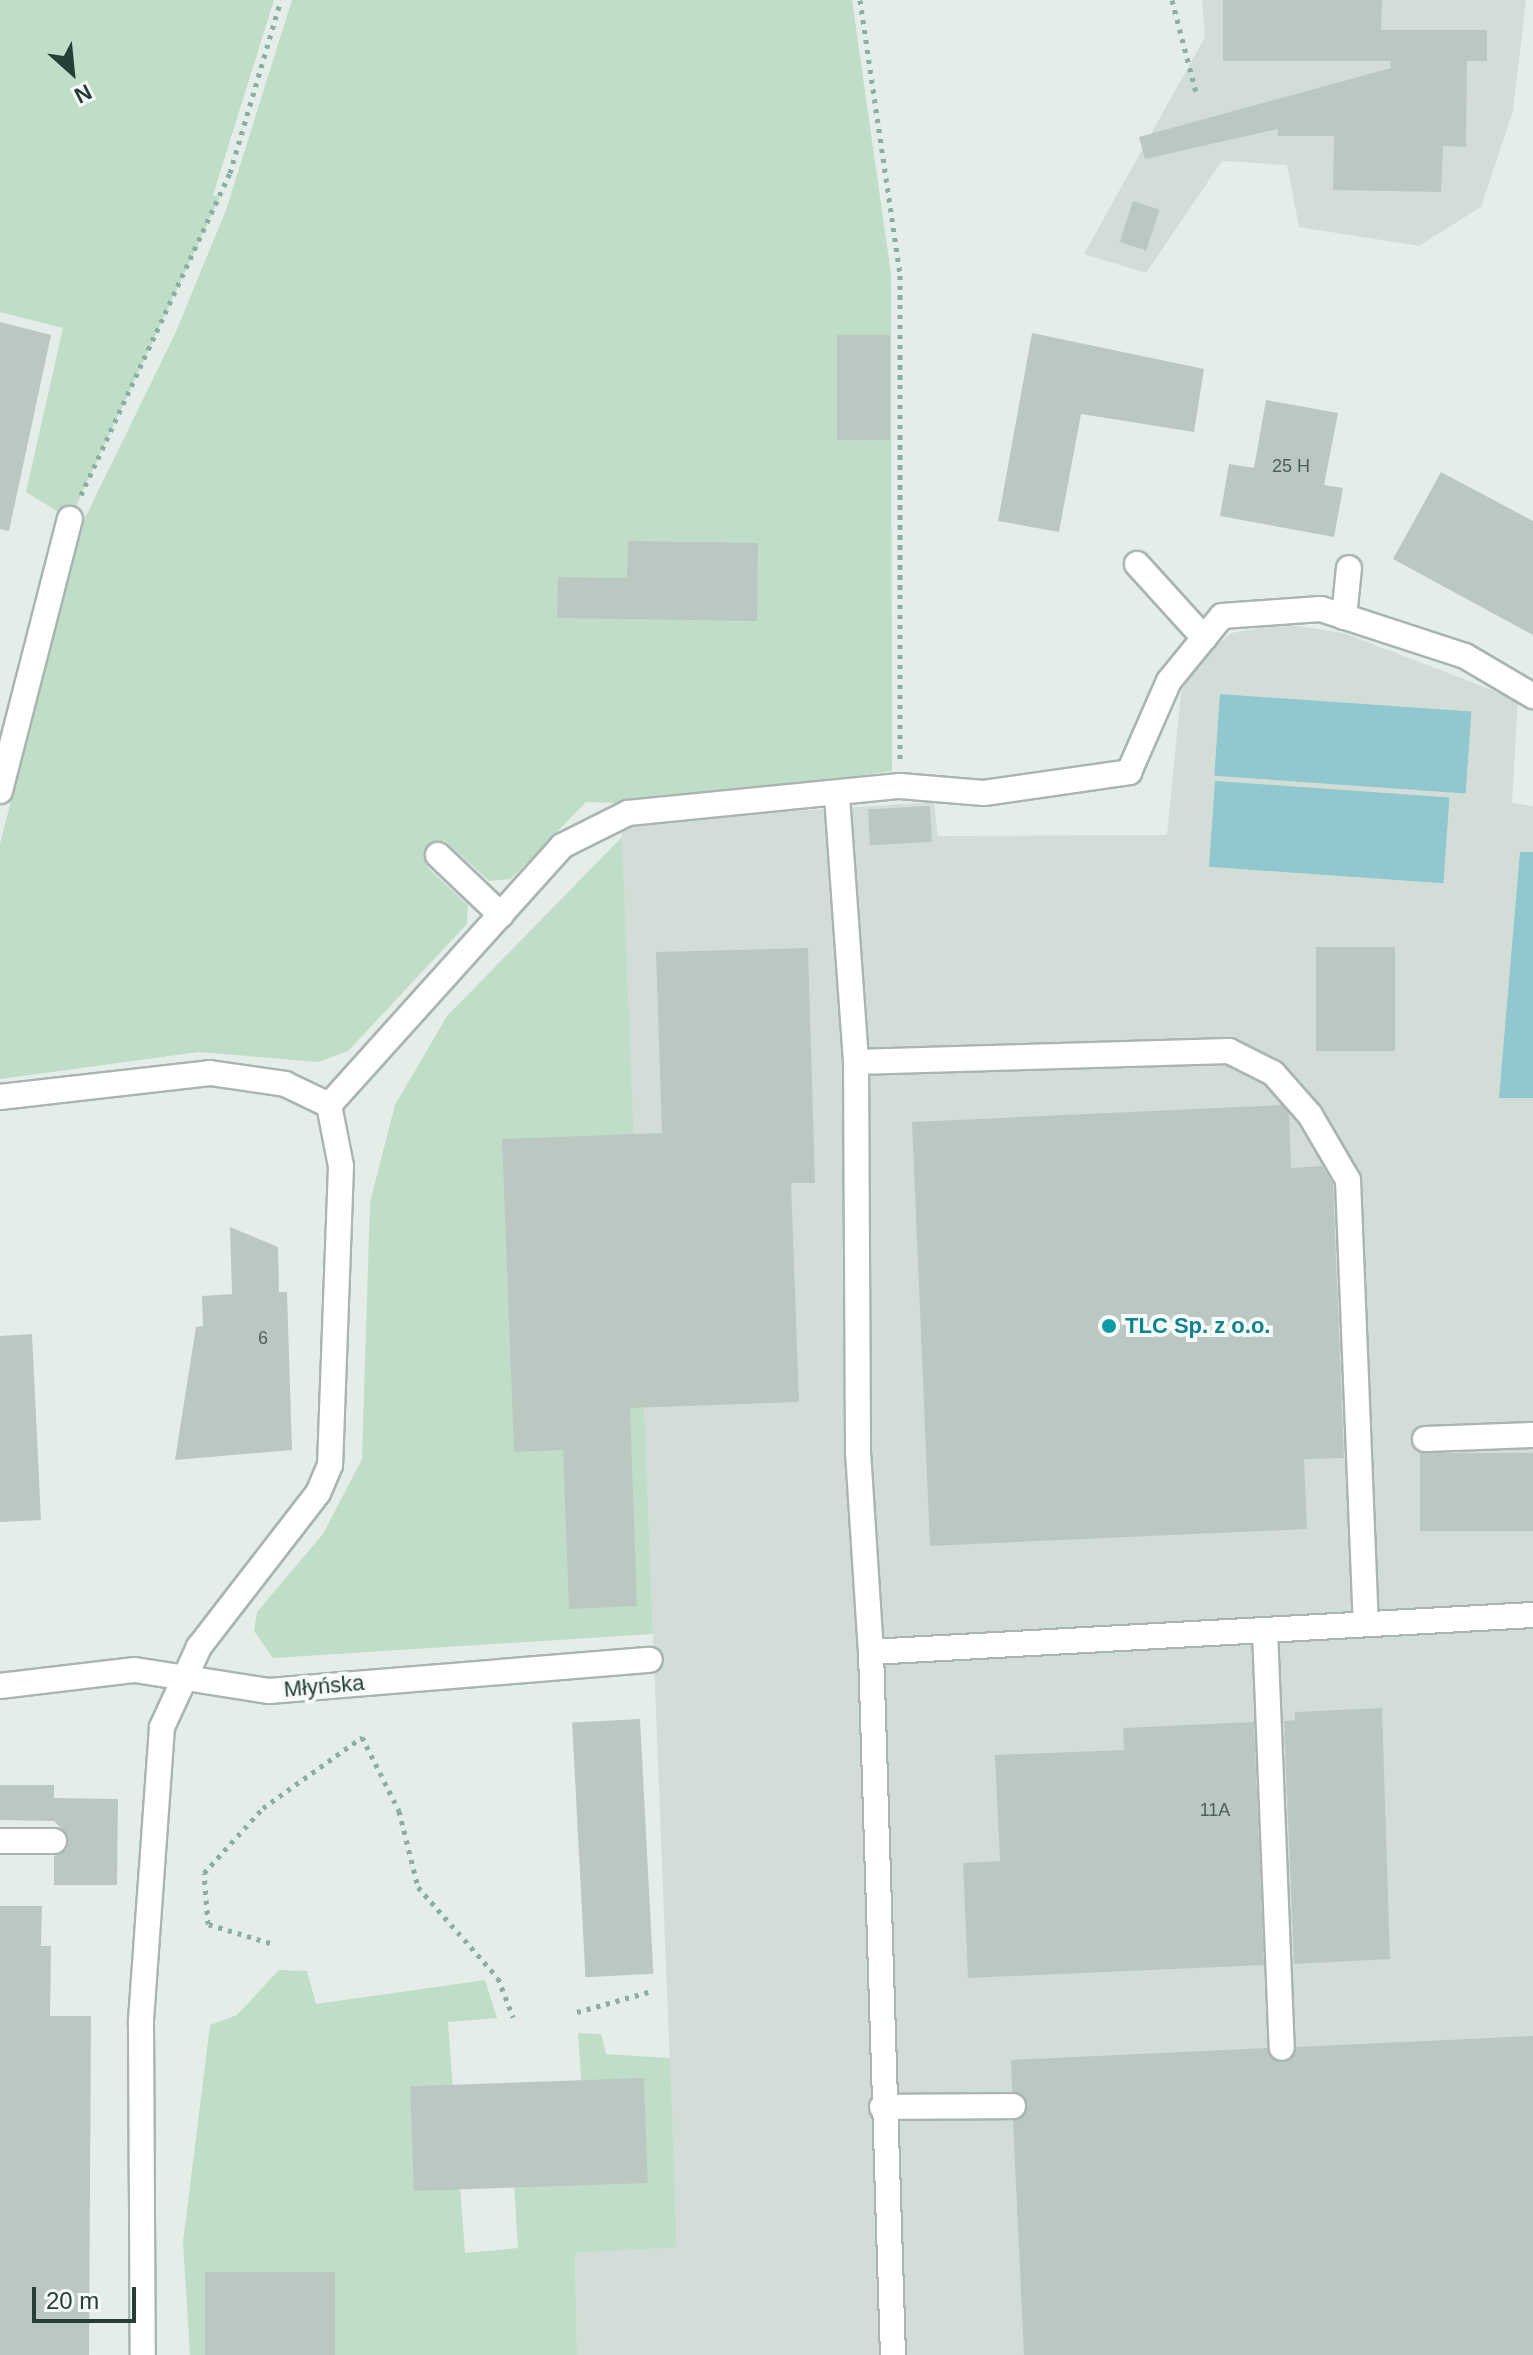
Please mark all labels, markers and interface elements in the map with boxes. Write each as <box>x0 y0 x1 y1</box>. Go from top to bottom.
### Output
north arrow <box>32 32 112 112</box>
text: N <box>70 79 96 109</box>
house number: 25 H <box>1272 455 1310 477</box>
place label: TLC Sp. z o.o. <box>1125 1313 1270 1339</box>
marker: TLC Sp. z o.o. <box>1100 1317 1118 1335</box>
house number: 6 <box>258 1327 268 1349</box>
street label: Młyńska <box>283 1669 365 1703</box>
house number: 11A <box>1200 1799 1230 1821</box>
scale bar <box>36 2271 140 2321</box>
text: 20 m <box>46 2287 99 2314</box>

